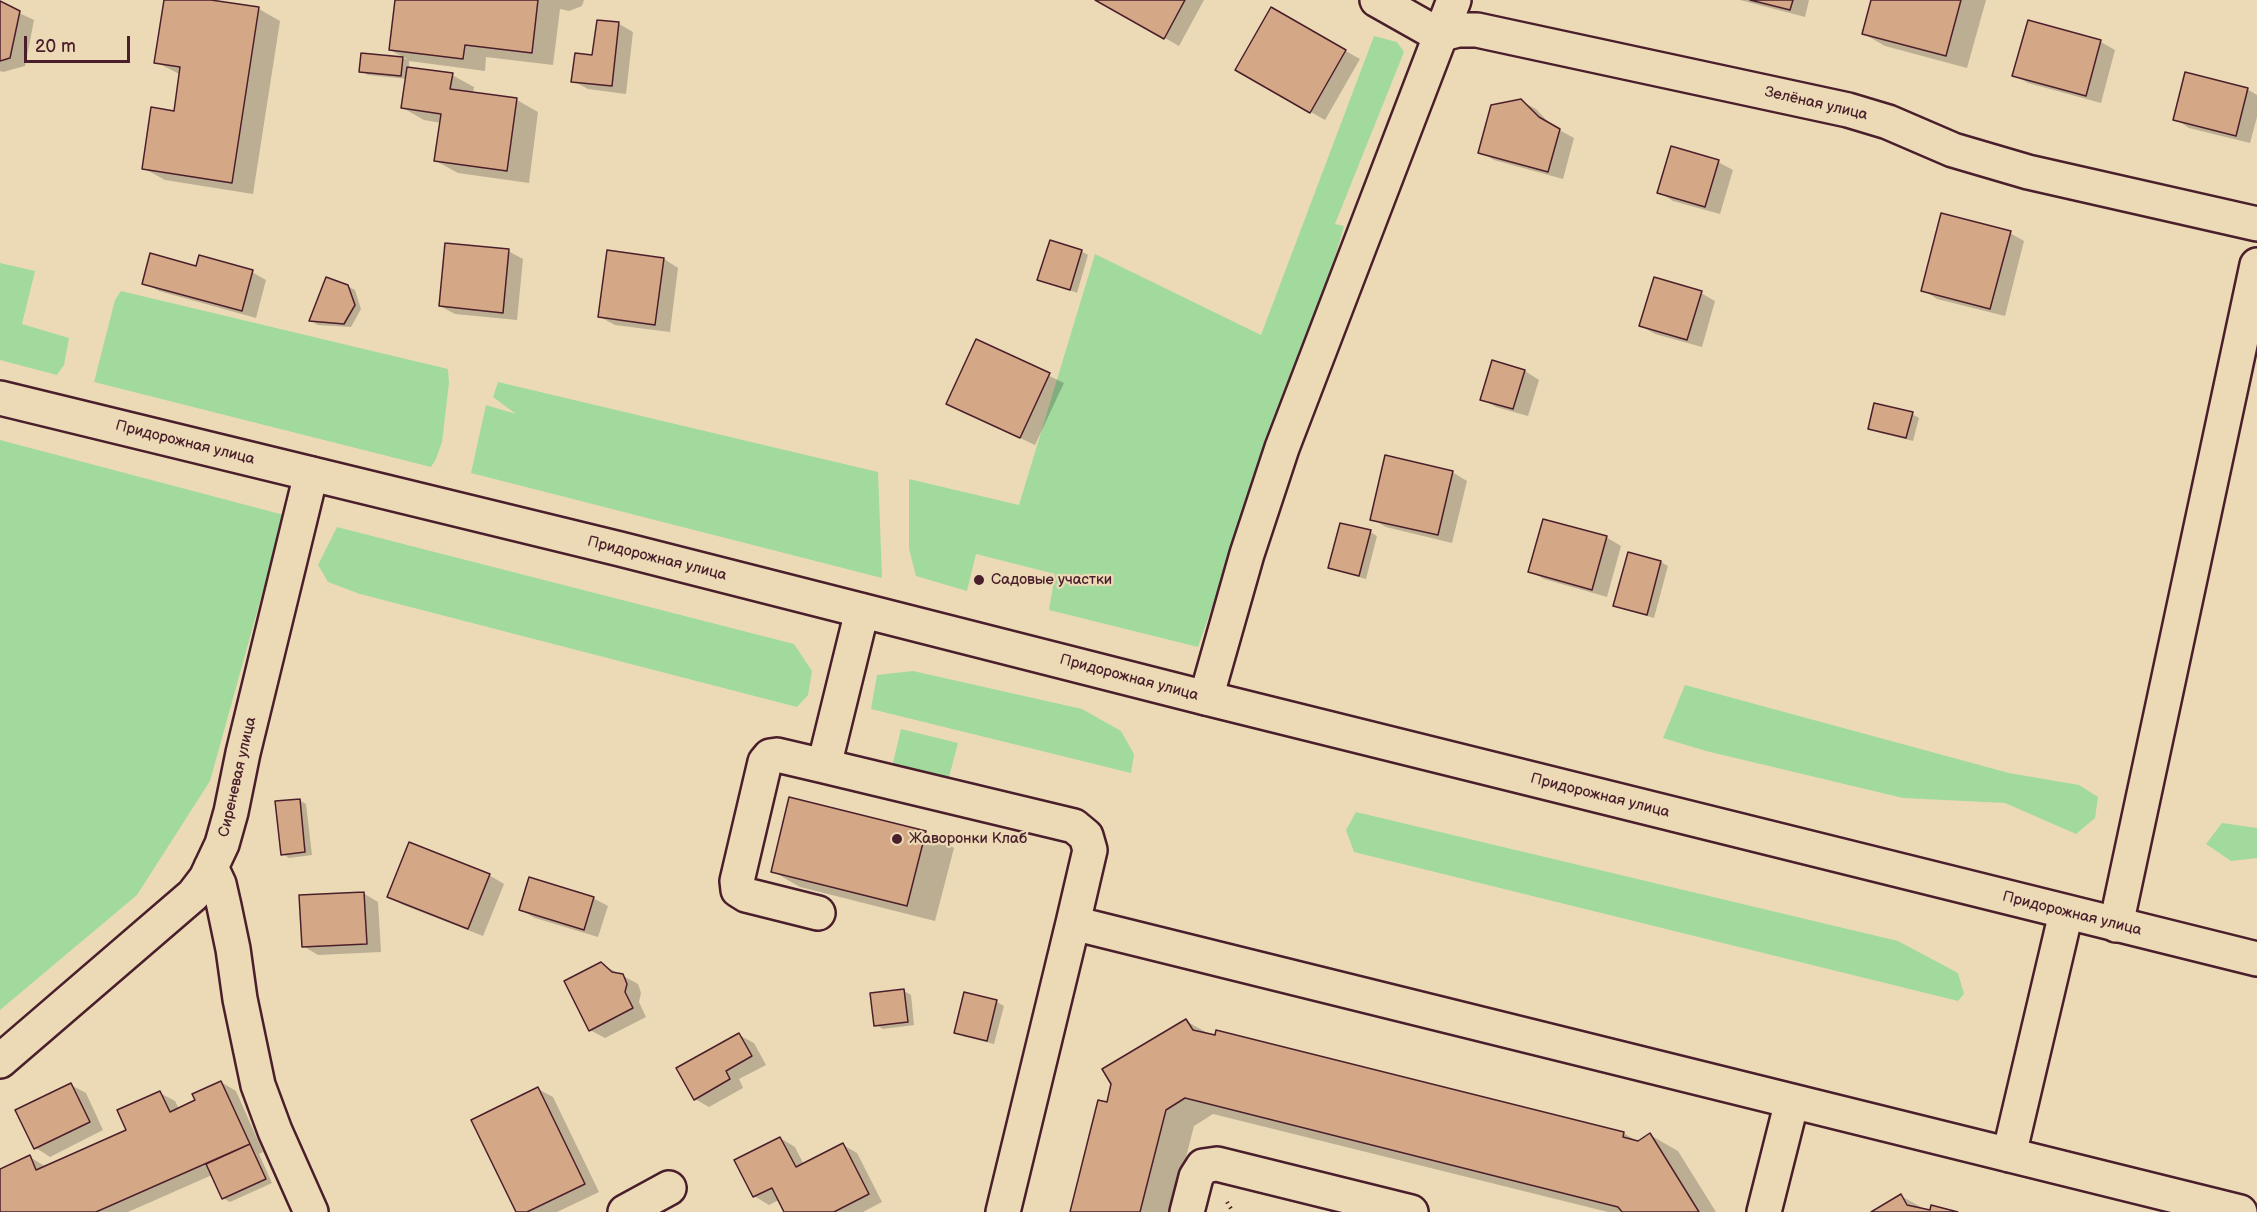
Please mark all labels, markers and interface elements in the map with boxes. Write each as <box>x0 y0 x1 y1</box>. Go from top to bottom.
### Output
scale bar <box>27 24 134 62</box>
text: 20 m <box>35 36 76 57</box>
street label: Зелёная улица <box>1763 83 1869 125</box>
street label: Придорожная улица <box>114 417 256 469</box>
street label: Придорожная улица <box>586 533 728 585</box>
place label: Садовые участки <box>991 571 1112 589</box>
marker: Садовые участки <box>972 573 986 587</box>
street label: Придорожная улица <box>1058 651 1200 705</box>
street label: Сиреневая улица <box>215 715 261 839</box>
street label: Придорожная улица <box>1529 770 1671 822</box>
place label: Жаворонки Клаб <box>909 830 1027 848</box>
marker: Жаворонки Клаб <box>890 832 904 846</box>
street label: Придорожная улица <box>2001 888 2143 940</box>

